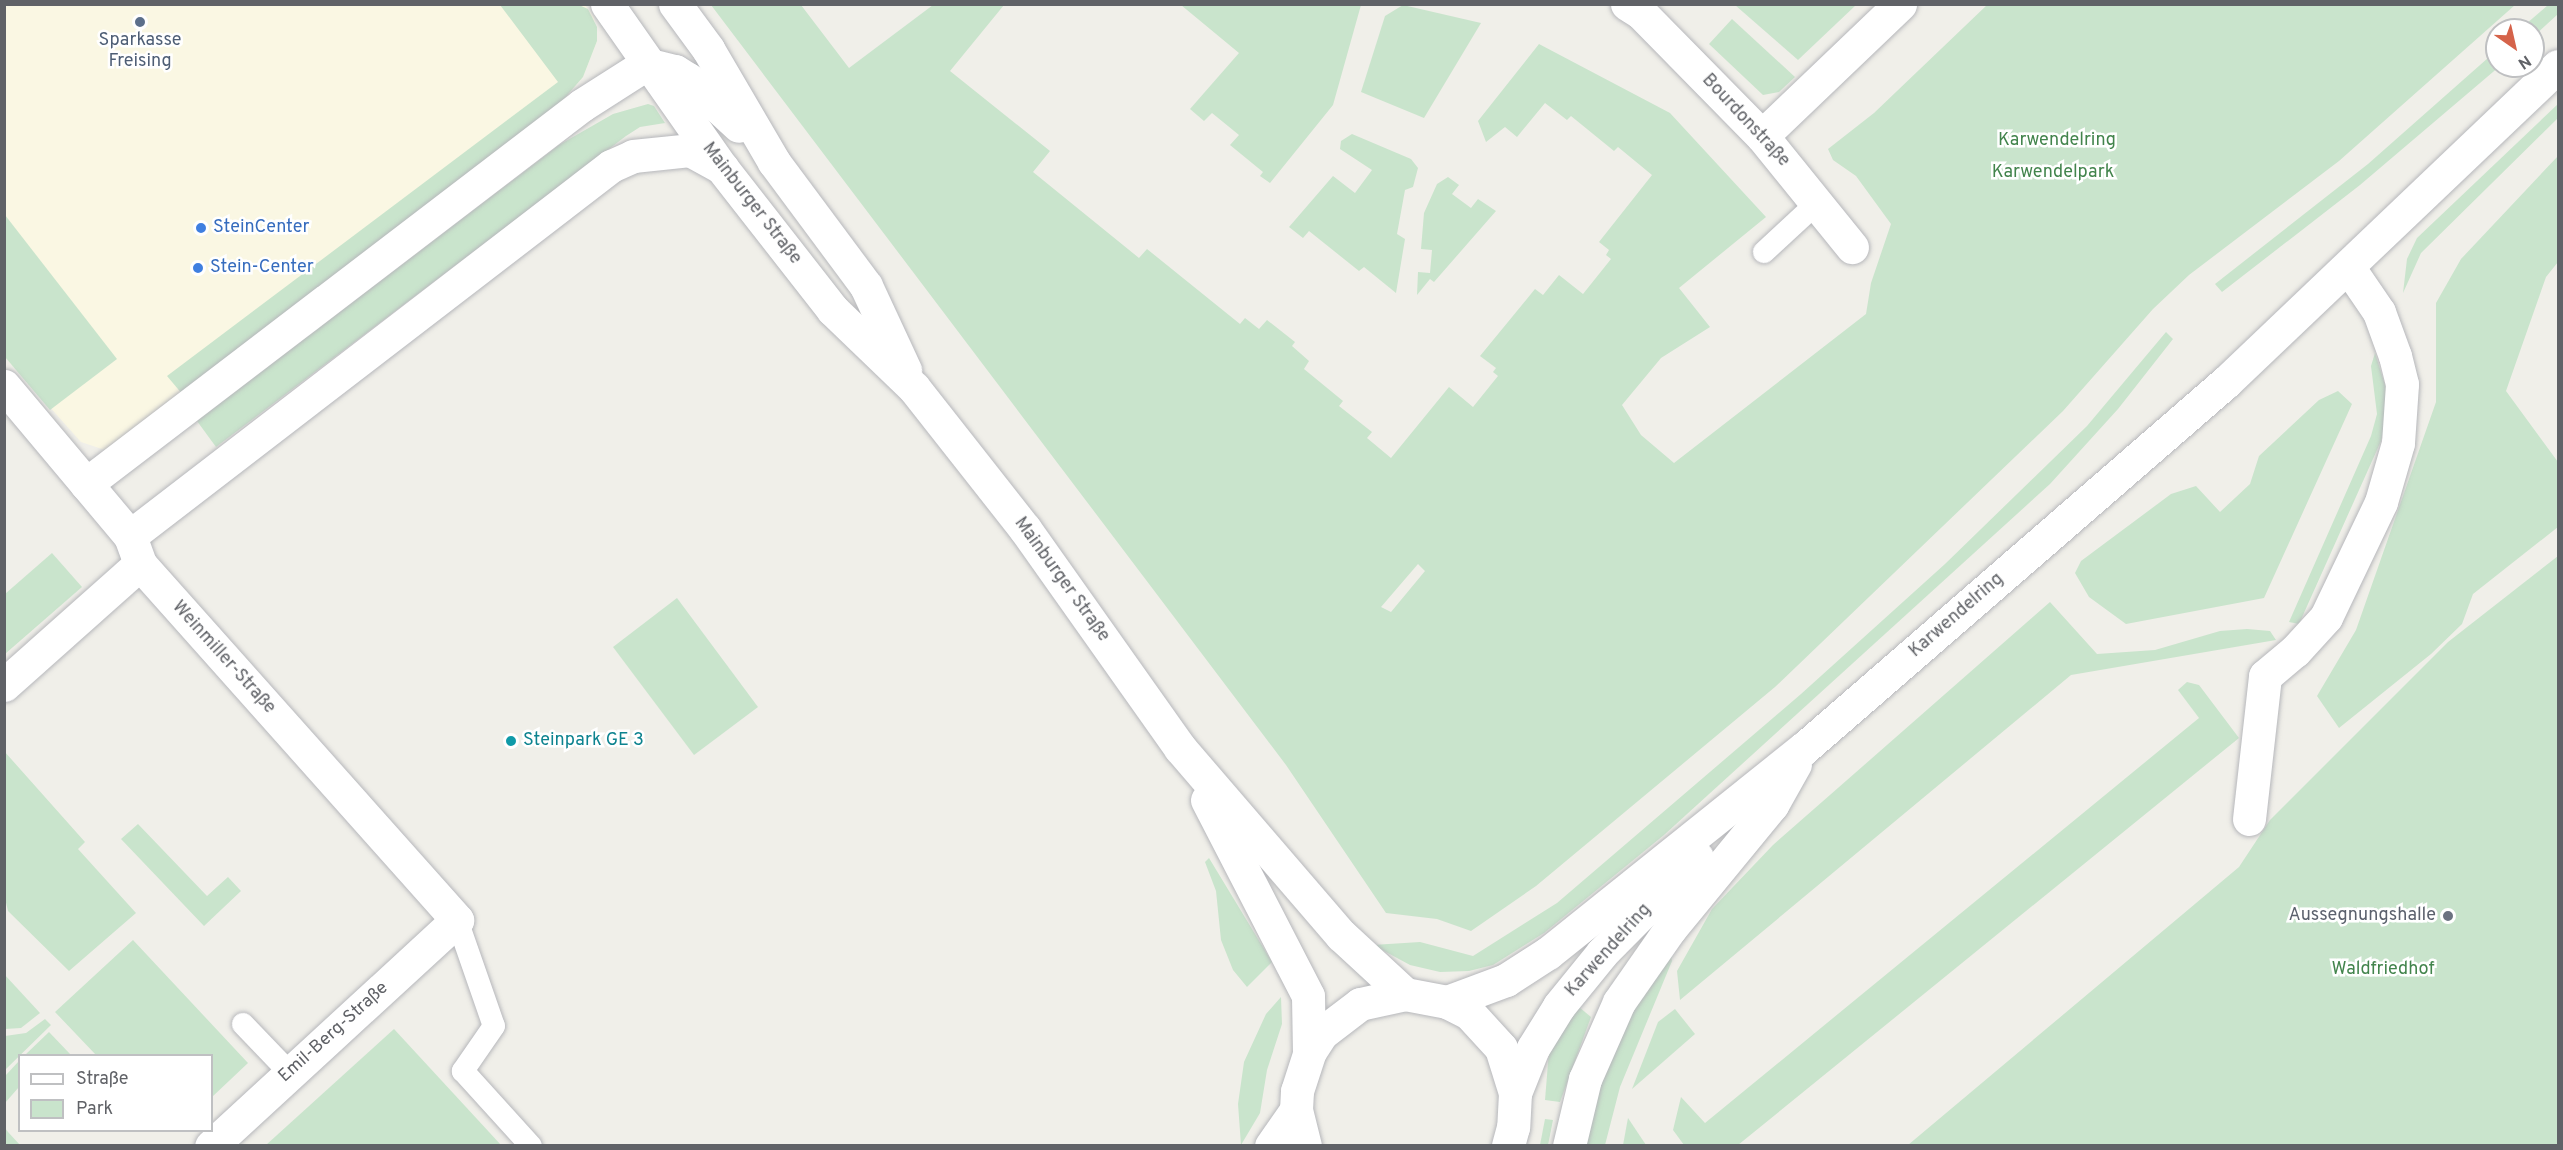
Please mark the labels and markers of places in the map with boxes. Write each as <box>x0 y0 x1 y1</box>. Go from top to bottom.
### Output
marker: Sparkasse Freising <box>133 15 147 29</box>
place label: Sparkasse Freising <box>99 31 181 74</box>
place label: SteinCenter <box>213 217 310 239</box>
marker: SteinCenter <box>194 221 208 235</box>
place label: Stein-Center <box>210 257 314 279</box>
marker: Stein-Center <box>191 261 205 275</box>
place label: Steinpark GE 3 <box>523 730 644 752</box>
marker: Steinpark GE 3 <box>504 734 518 748</box>
place label: Aussegnungshalle <box>2289 905 2436 927</box>
marker: Aussegnungshalle <box>2441 909 2455 923</box>

